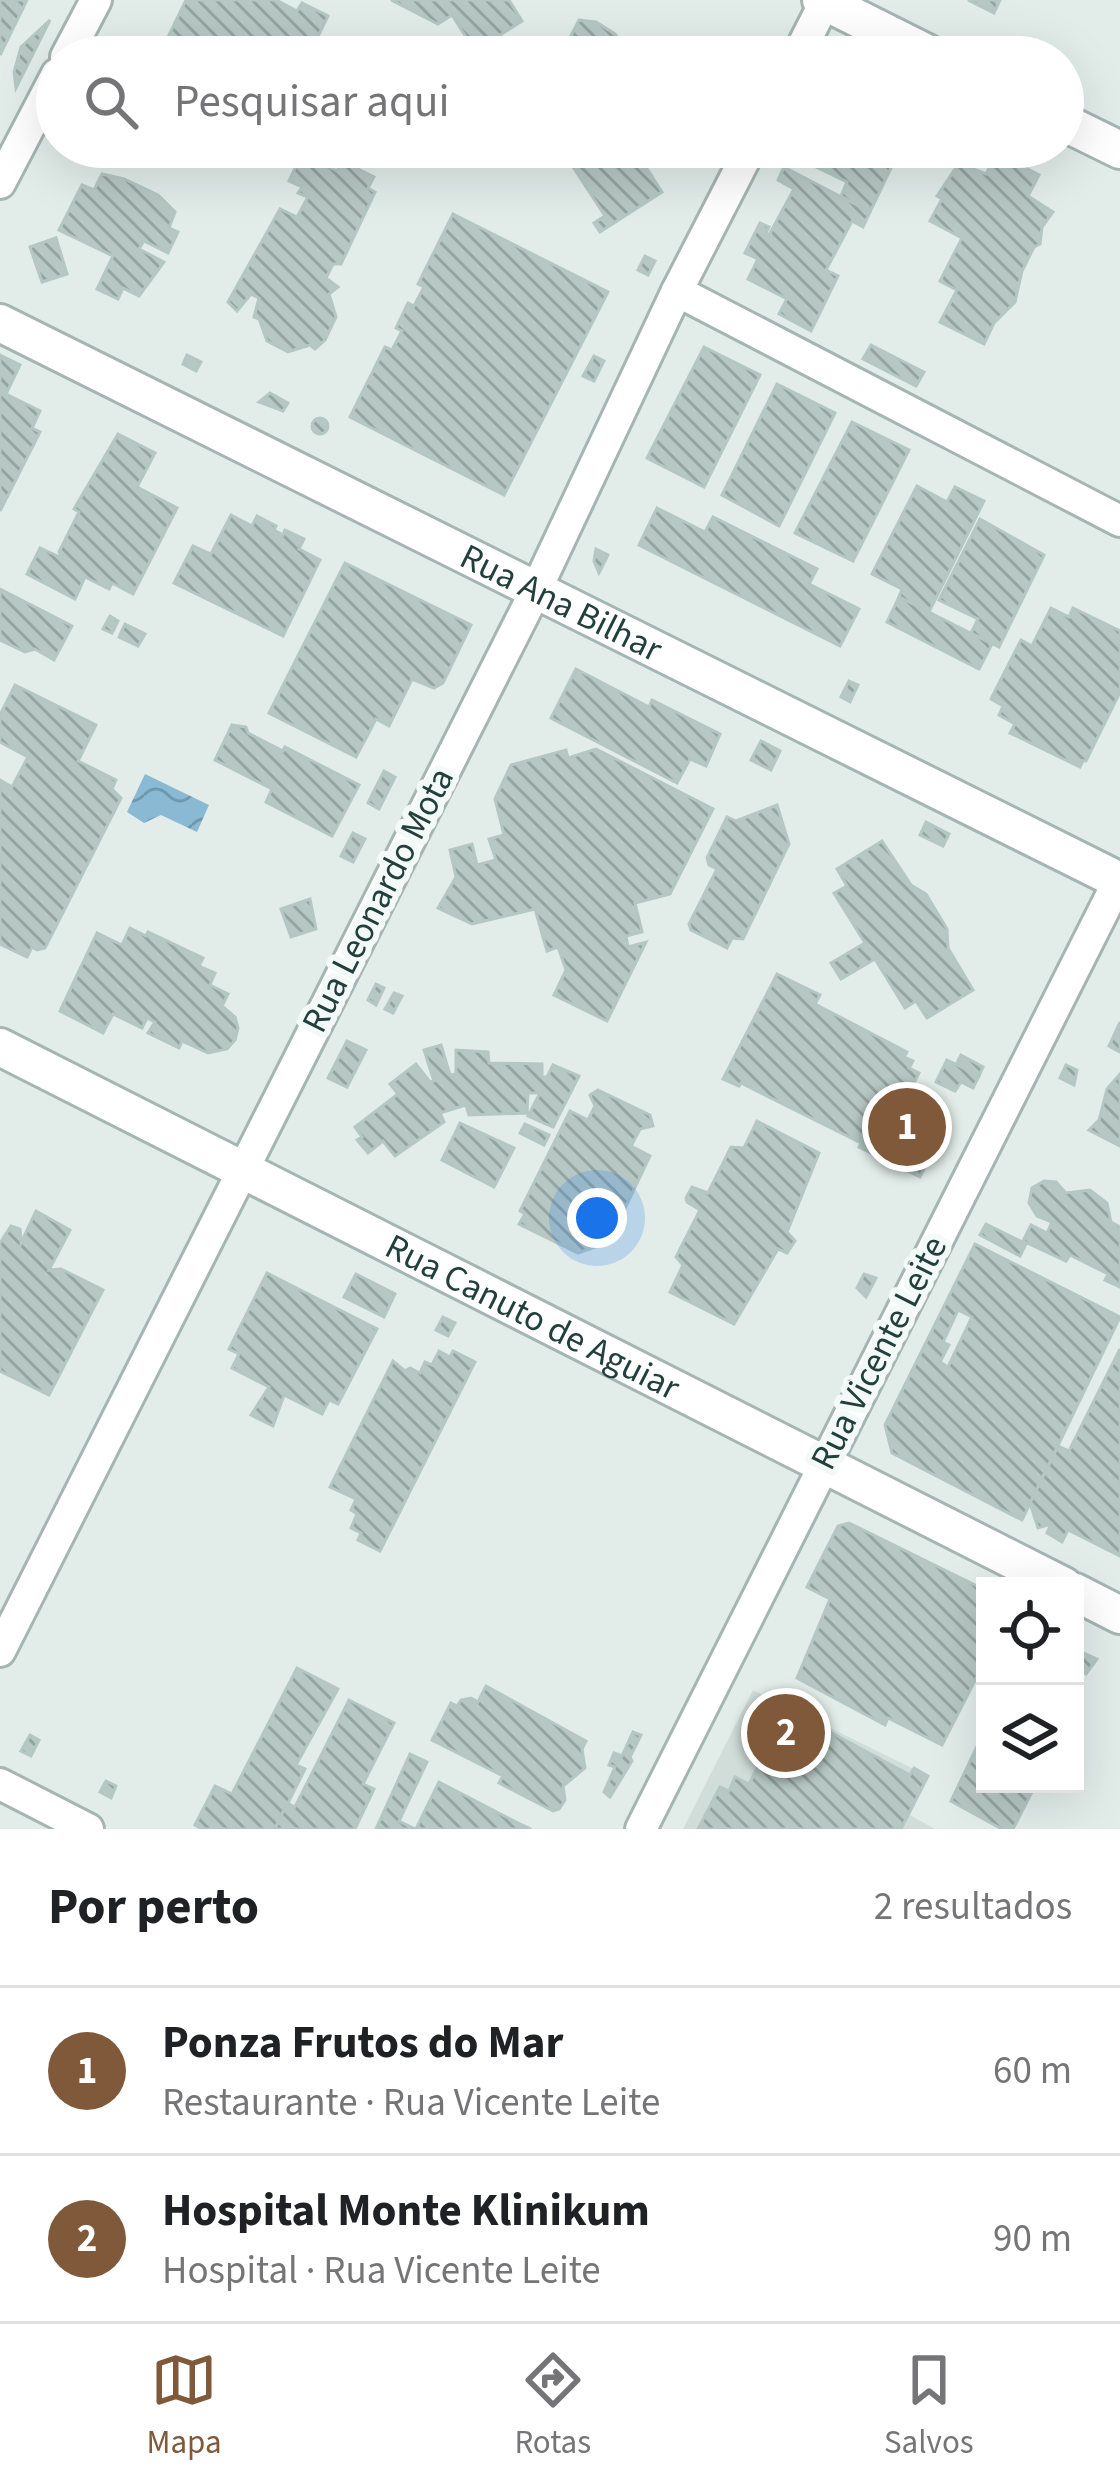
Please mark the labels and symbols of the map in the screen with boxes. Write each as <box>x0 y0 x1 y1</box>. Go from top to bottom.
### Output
street label: Rua Ana Bilhar <box>452 531 671 675</box>
street label: Rua Leonardo Mota <box>289 759 467 1041</box>
pin: 1 <box>868 1082 946 1172</box>
your location <box>567 1188 627 1248</box>
street label: Rua Canuto de Aguiar <box>377 1221 689 1413</box>
street label: Rua Vicente Leite <box>798 1227 960 1479</box>
pin: 2 <box>747 1688 825 1778</box>

